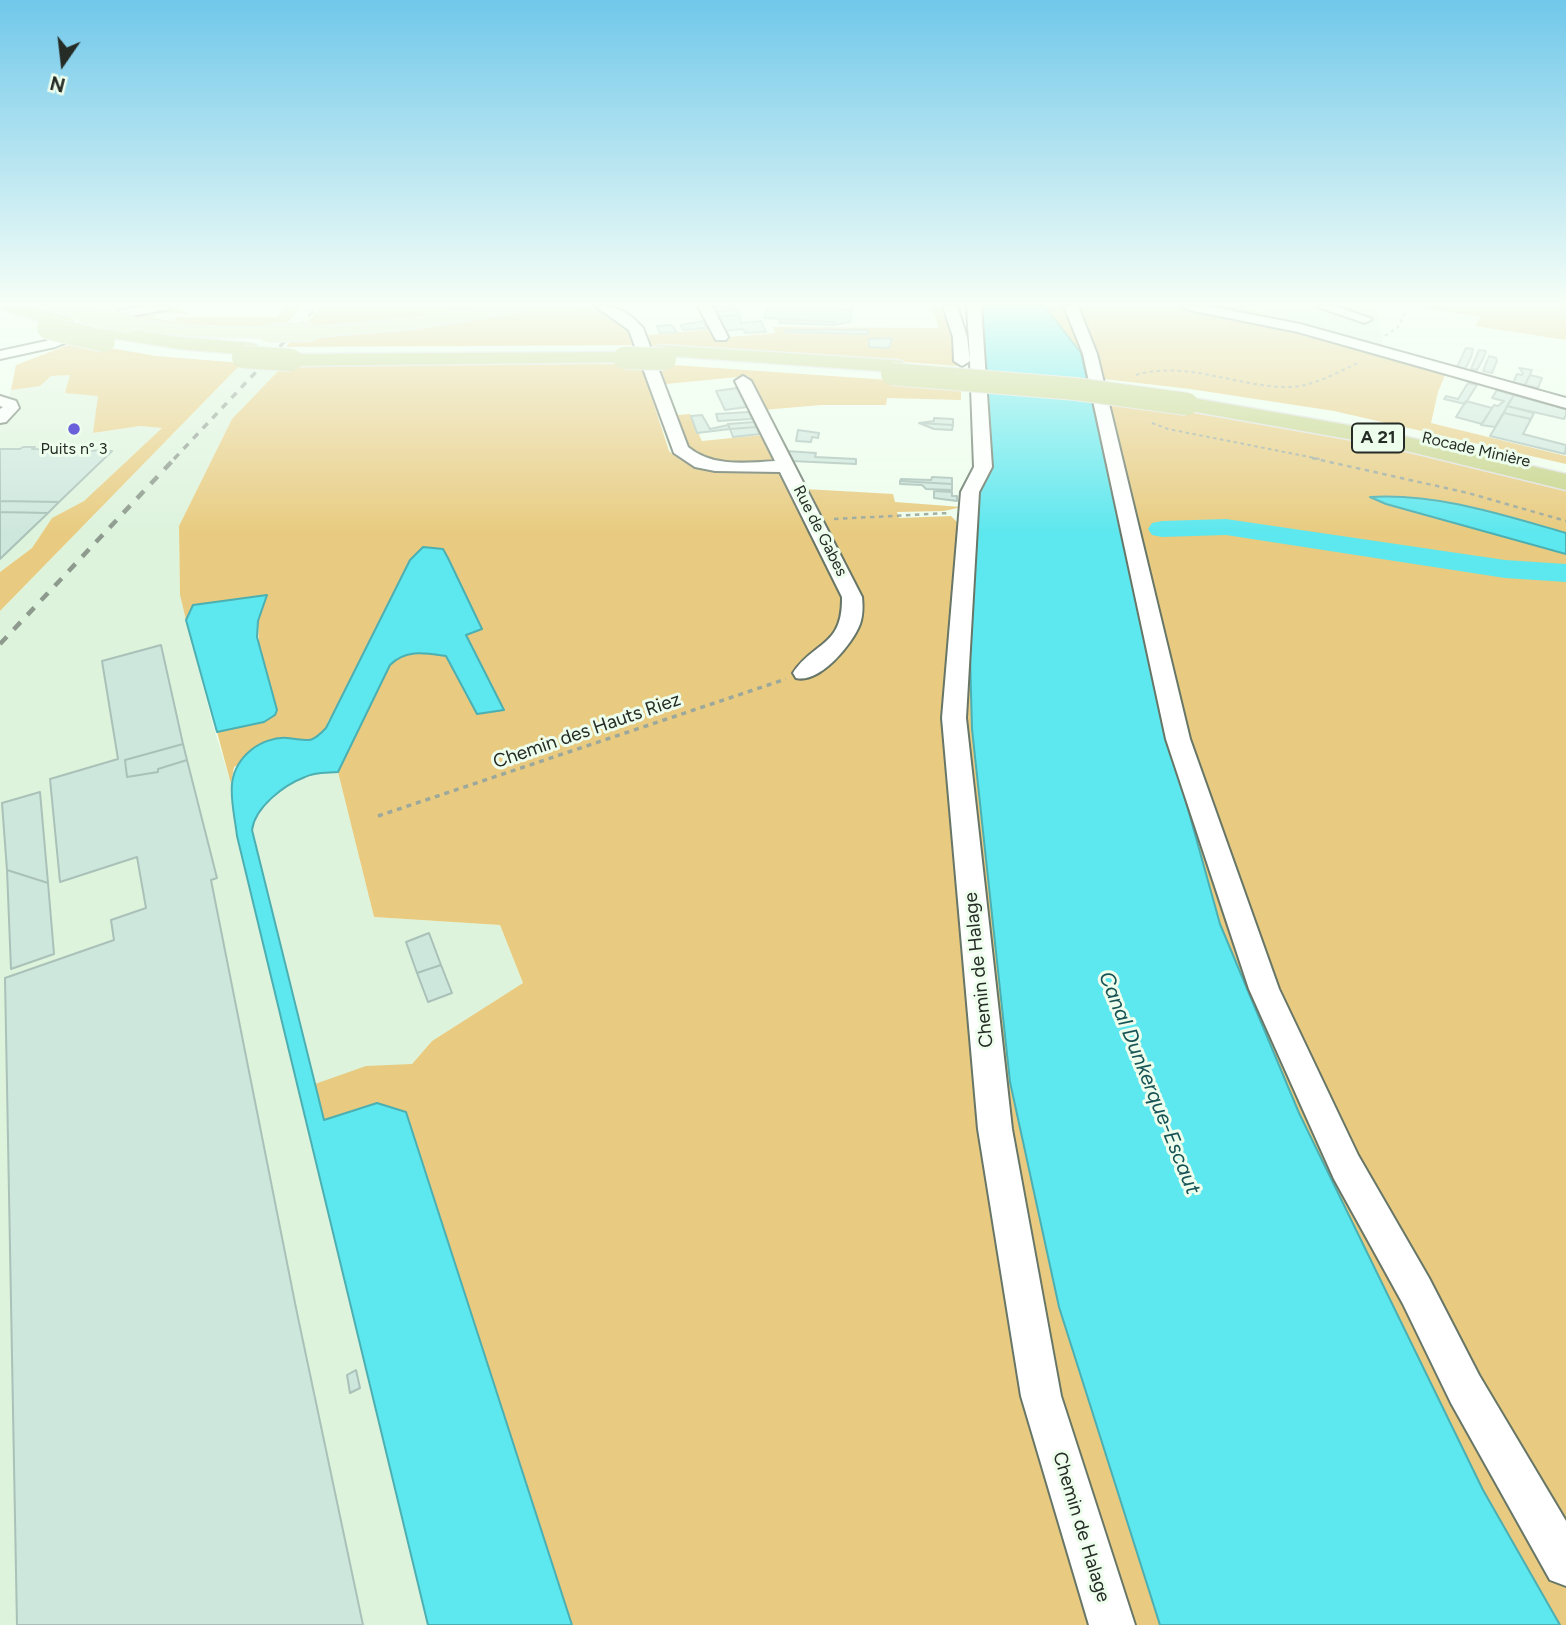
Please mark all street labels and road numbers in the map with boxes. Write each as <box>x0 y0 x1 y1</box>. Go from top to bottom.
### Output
road number: A 21 <box>1352 424 1404 452</box>
street label: Rocade Minière <box>1420 428 1532 472</box>
street label: Rue de Gabes <box>789 482 851 580</box>
street label: Chemin des Hauts Riez <box>490 688 684 774</box>
street label: Chemin de Halage <box>960 891 998 1049</box>
street label: Chemin de Halage <box>1047 1449 1115 1605</box>

